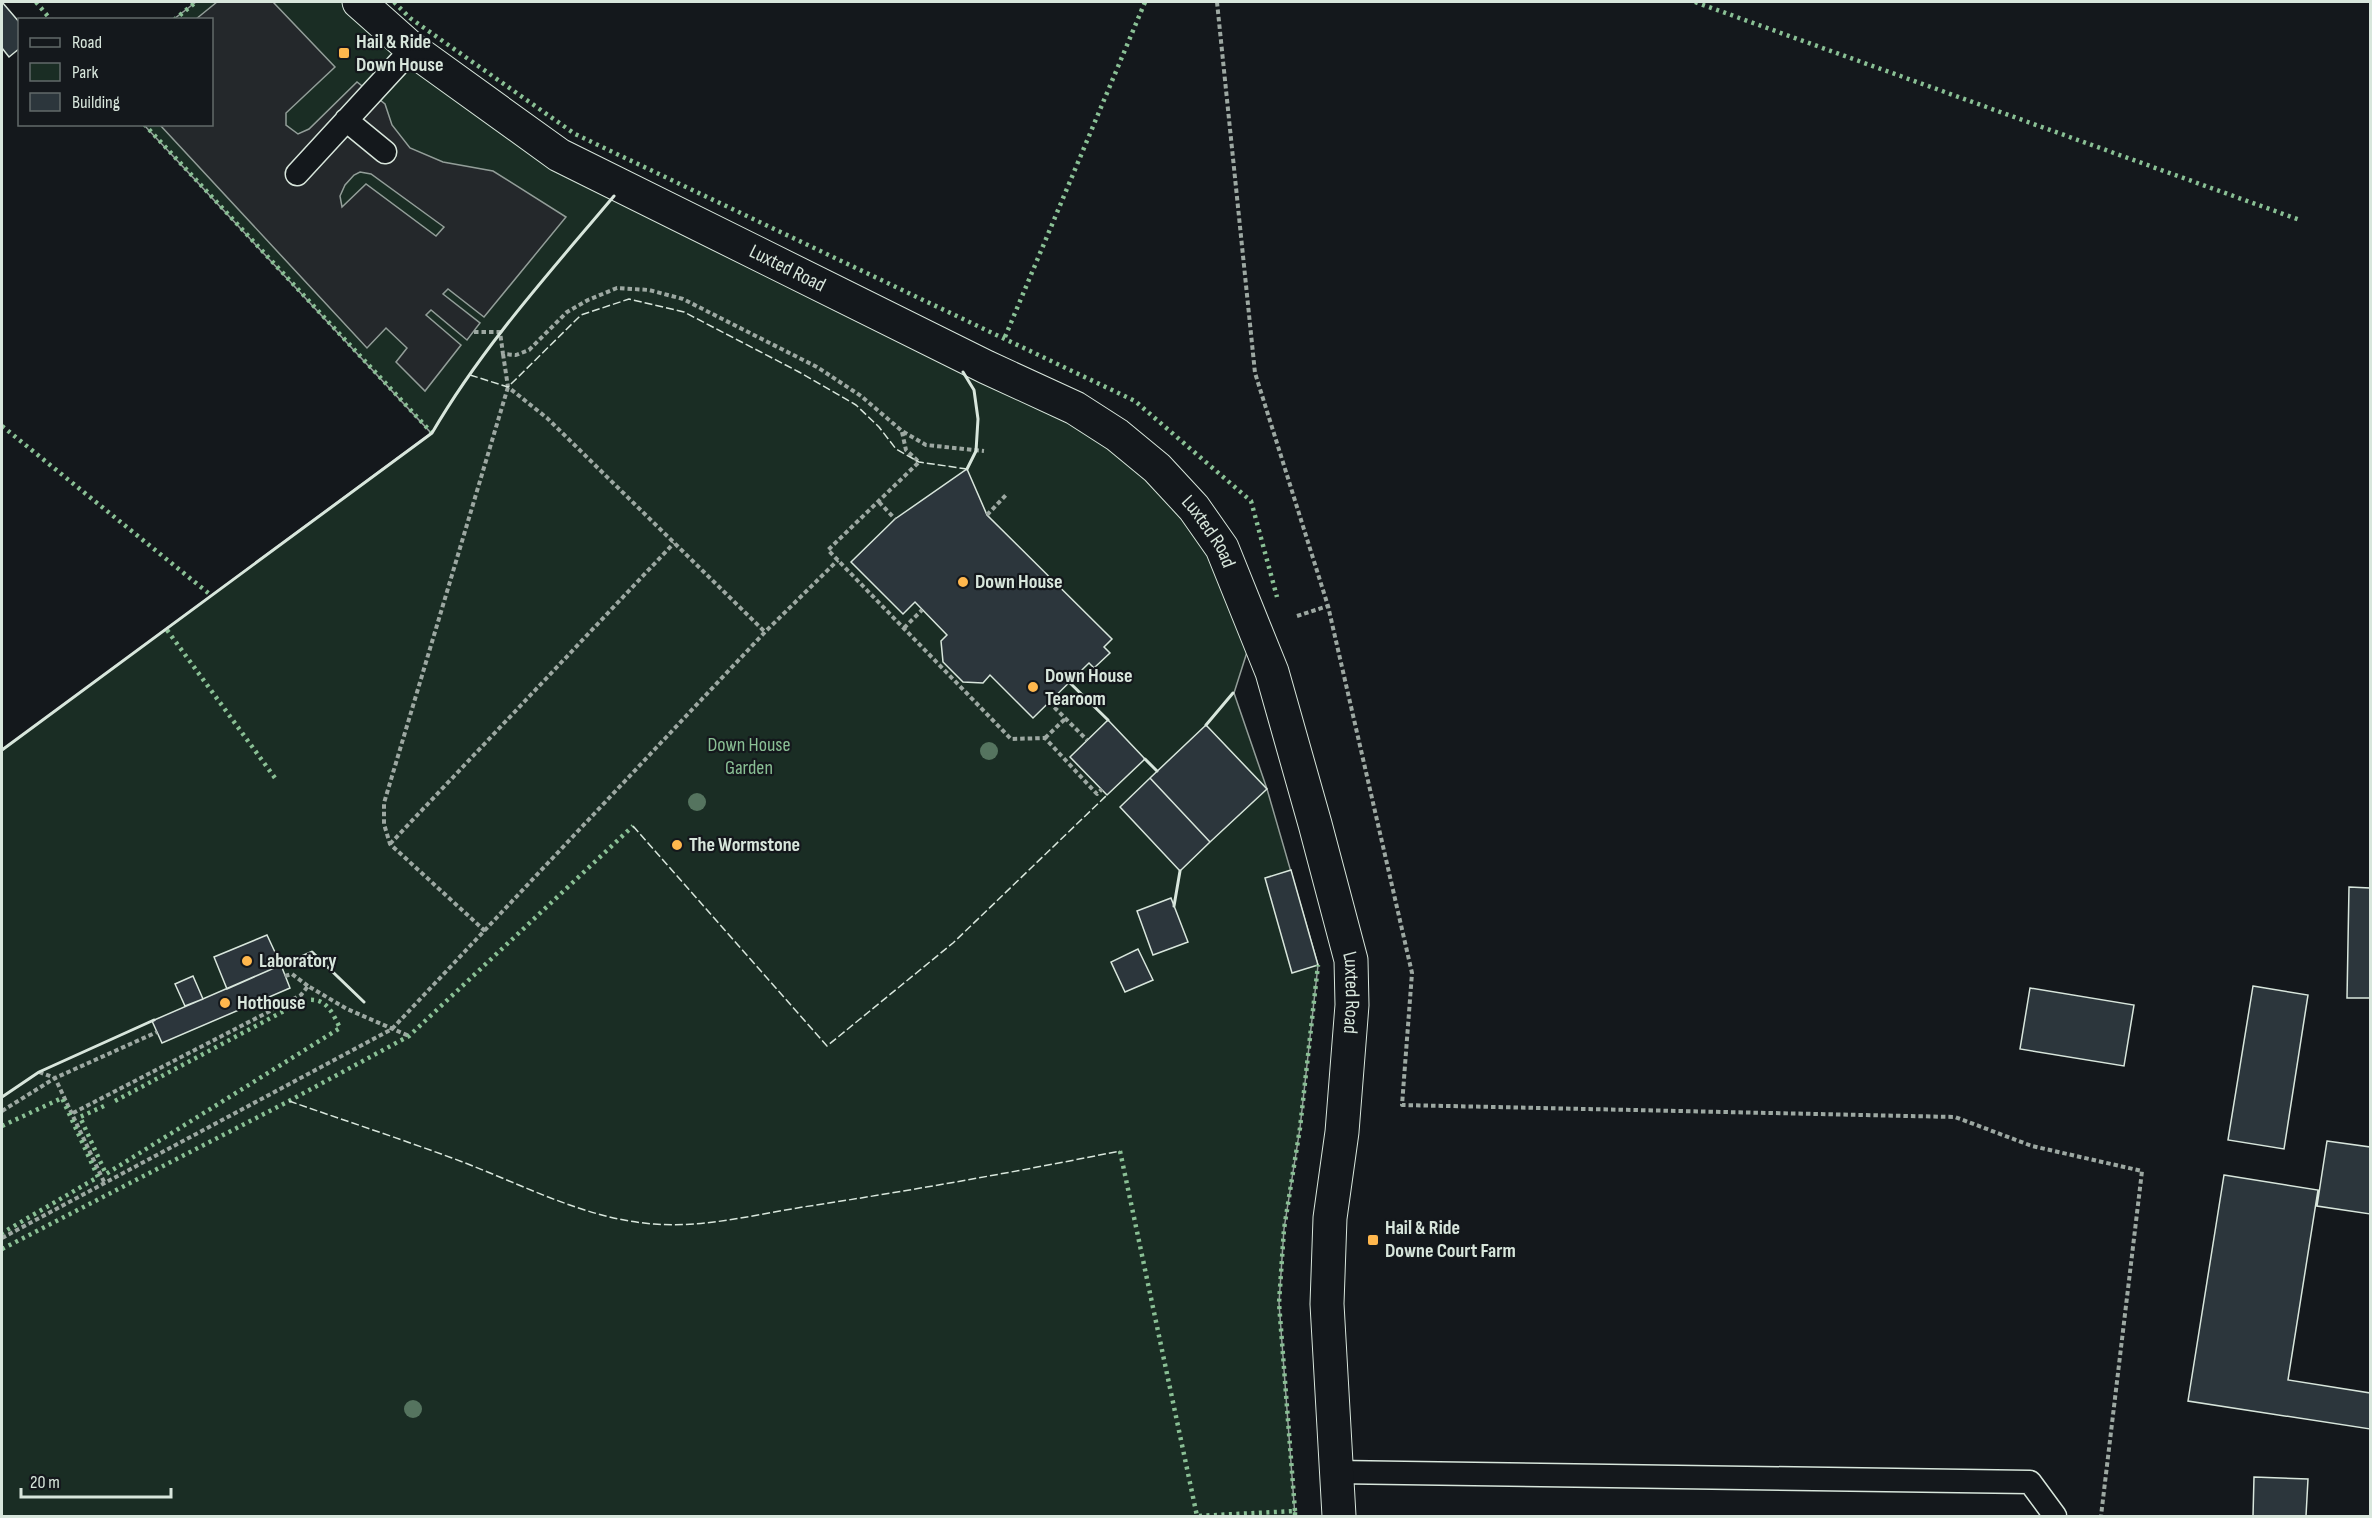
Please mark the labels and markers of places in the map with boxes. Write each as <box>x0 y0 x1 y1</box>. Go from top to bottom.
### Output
place label: Hail & Ride Down House <box>356 30 443 77</box>
marker: Hail & Ride Down House <box>337 46 351 60</box>
place label: Down House <box>975 570 1062 594</box>
marker: Down House <box>956 575 970 589</box>
place label: Down House Tearoom <box>1045 664 1132 711</box>
marker: Down House Tearoom <box>1026 680 1040 694</box>
place label: The Wormstone <box>689 833 800 857</box>
marker: The Wormstone <box>670 838 684 852</box>
place label: Laboratory <box>259 949 337 973</box>
marker: Laboratory <box>240 954 254 968</box>
place label: Hothouse <box>237 991 306 1015</box>
marker: Hothouse <box>218 996 232 1010</box>
place label: Hail & Ride Downe Court Farm <box>1385 1216 1516 1263</box>
marker: Hail & Ride Downe Court Farm <box>1366 1233 1380 1247</box>

